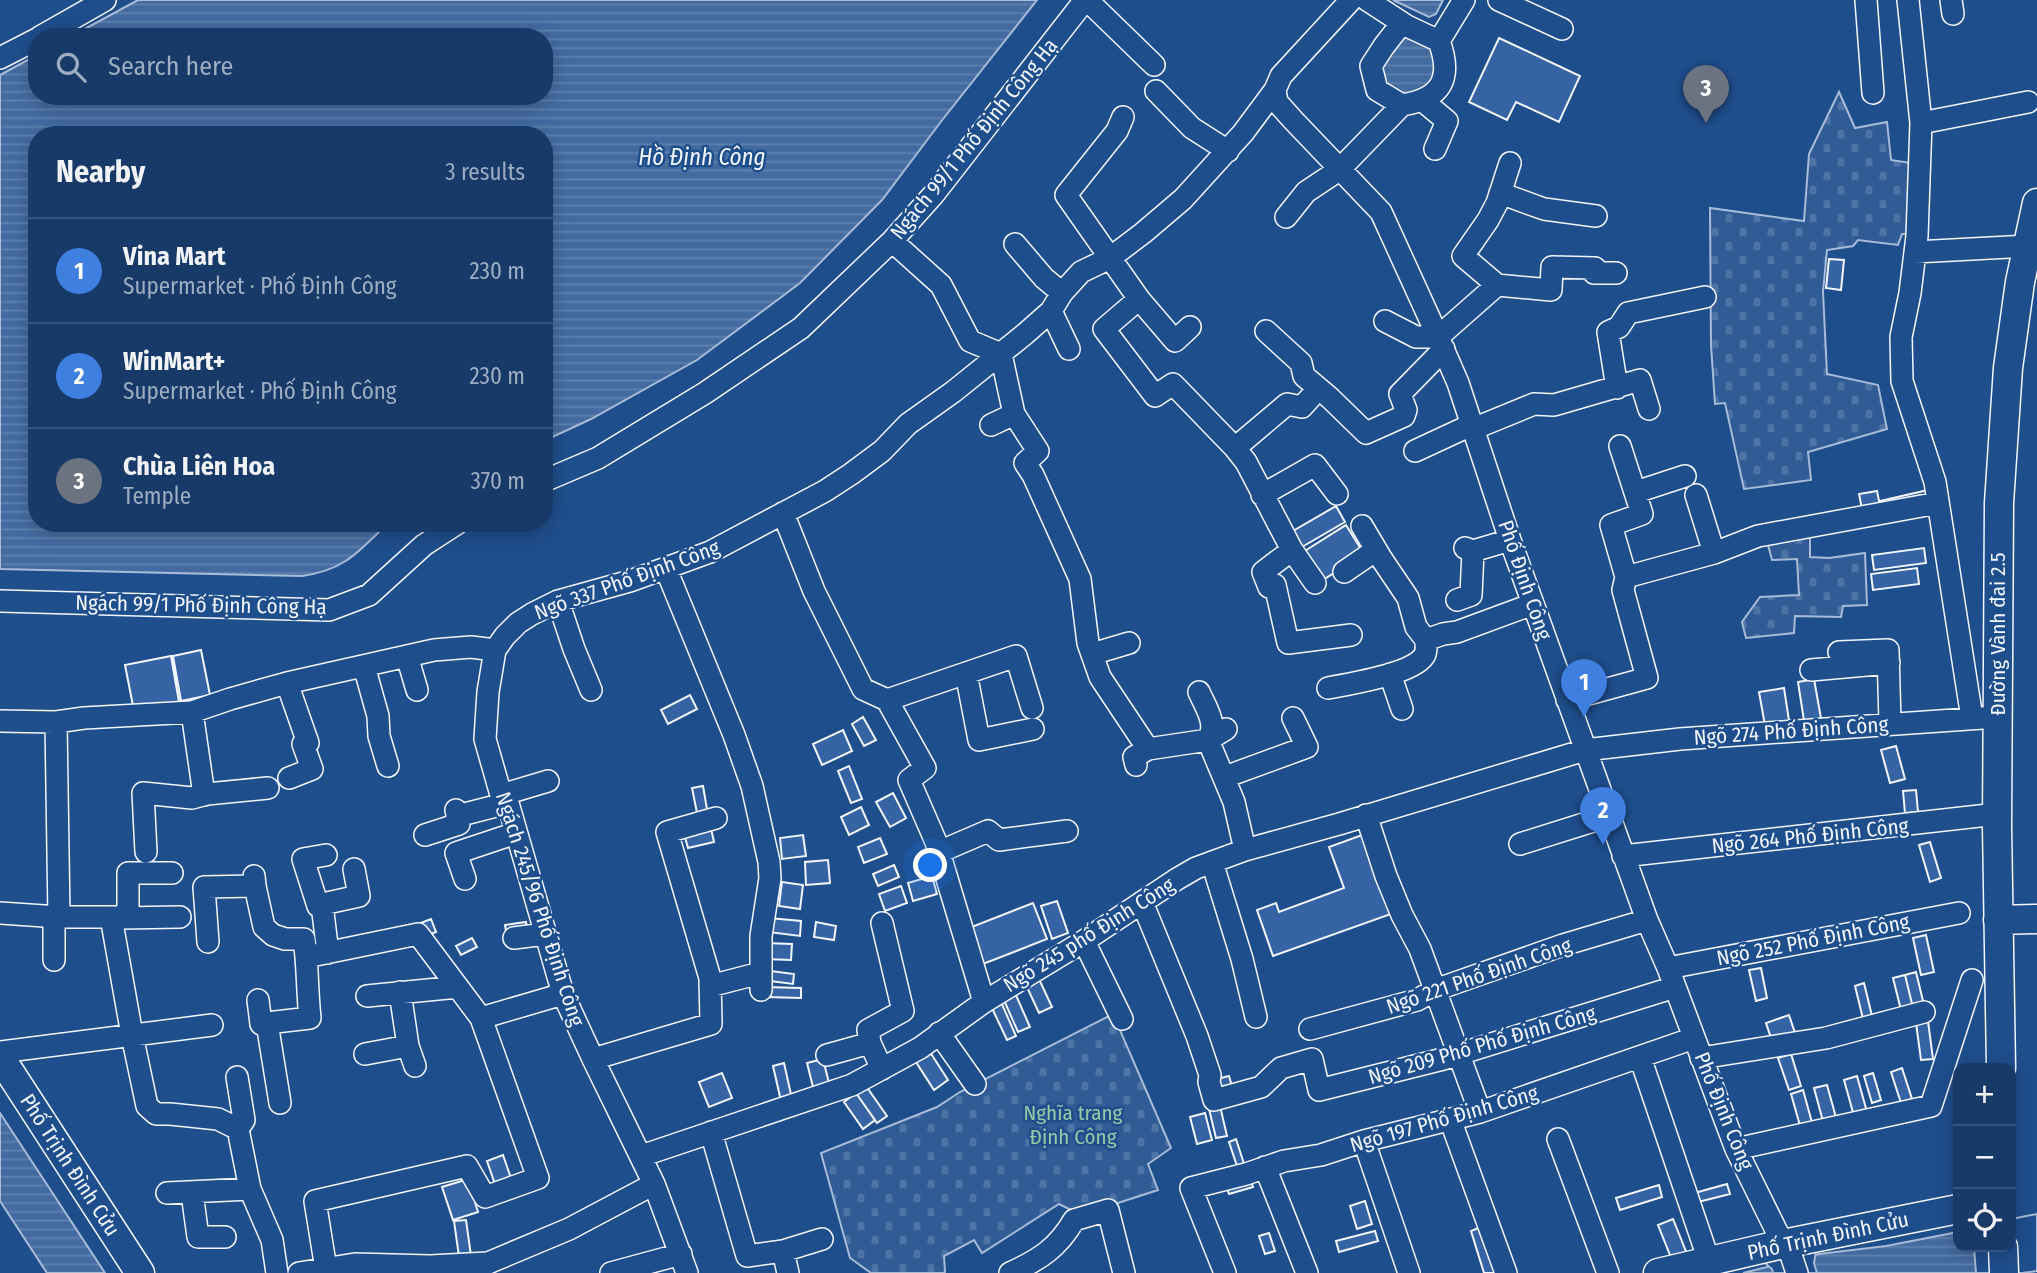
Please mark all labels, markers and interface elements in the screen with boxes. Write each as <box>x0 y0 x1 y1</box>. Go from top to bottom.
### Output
search box <box>28 28 553 105</box>
street label: Ngách 99/1 Phố Định Công Hạ <box>885 33 1063 245</box>
icon: search <box>52 48 90 86</box>
text: Search here <box>108 51 233 82</box>
pin: 3 <box>1683 65 1729 123</box>
water label: Hồ Định Công <box>638 143 766 171</box>
text: Nearby <box>56 154 145 190</box>
text: 3 results <box>445 158 525 186</box>
text: Vina Mart <box>123 241 226 272</box>
text: 1 <box>74 257 84 285</box>
text: 230 m <box>469 257 525 285</box>
text: Supermarket · Phố Định Công <box>123 272 397 300</box>
text: WinMart+ <box>123 346 225 377</box>
text: 2 <box>74 362 84 390</box>
text: 230 m <box>469 362 525 390</box>
text: Supermarket · Phố Định Công <box>123 377 397 405</box>
text: Chùa Liên Hoa <box>123 451 275 482</box>
text: 3 <box>74 467 84 495</box>
text: 370 m <box>471 467 525 495</box>
text: Temple <box>123 482 191 510</box>
street label: Phố Định Công <box>1492 517 1558 643</box>
street label: Ngõ 337 Phố Định Công <box>531 534 723 626</box>
street label: Đường Vành đai 2.5 <box>1985 552 2011 716</box>
street label: Ngách 99/1 Phố Định Công Hạ <box>75 590 327 620</box>
pin: 1 <box>1561 659 1607 717</box>
street label: Ngõ 274 Phố Định Công <box>1693 711 1889 751</box>
pin: 2 <box>1580 787 1626 845</box>
street label: Ngách 245/96 Phố Định Công <box>490 789 590 1030</box>
street label: Ngõ 264 Phố Định Công <box>1710 813 1910 859</box>
your location <box>913 848 947 882</box>
street label: Ngõ 245 phố Định Công <box>999 872 1179 998</box>
street label: Ngõ 252 Phố Định Công <box>1714 909 1912 971</box>
street label: Ngõ 221 Phố Định Công <box>1383 932 1575 1020</box>
street label: Ngõ 209 Phố Phố Định Công <box>1365 1000 1599 1090</box>
street label: Phố Định Công <box>1689 1048 1759 1174</box>
map controls <box>1953 1063 2016 1252</box>
button: + <box>1953 1063 2016 1126</box>
street label: Ngõ 197 Phố Định Công <box>1347 1080 1541 1158</box>
street label: Phố Trịnh Đình Cửu <box>14 1089 126 1241</box>
park label: Nghĩa trang Định Công <box>1024 1100 1123 1150</box>
button: − <box>1953 1126 2016 1189</box>
button: locate <box>1953 1189 2016 1252</box>
street label: Phố Trịnh Đình Cửu <box>1745 1206 1911 1266</box>

